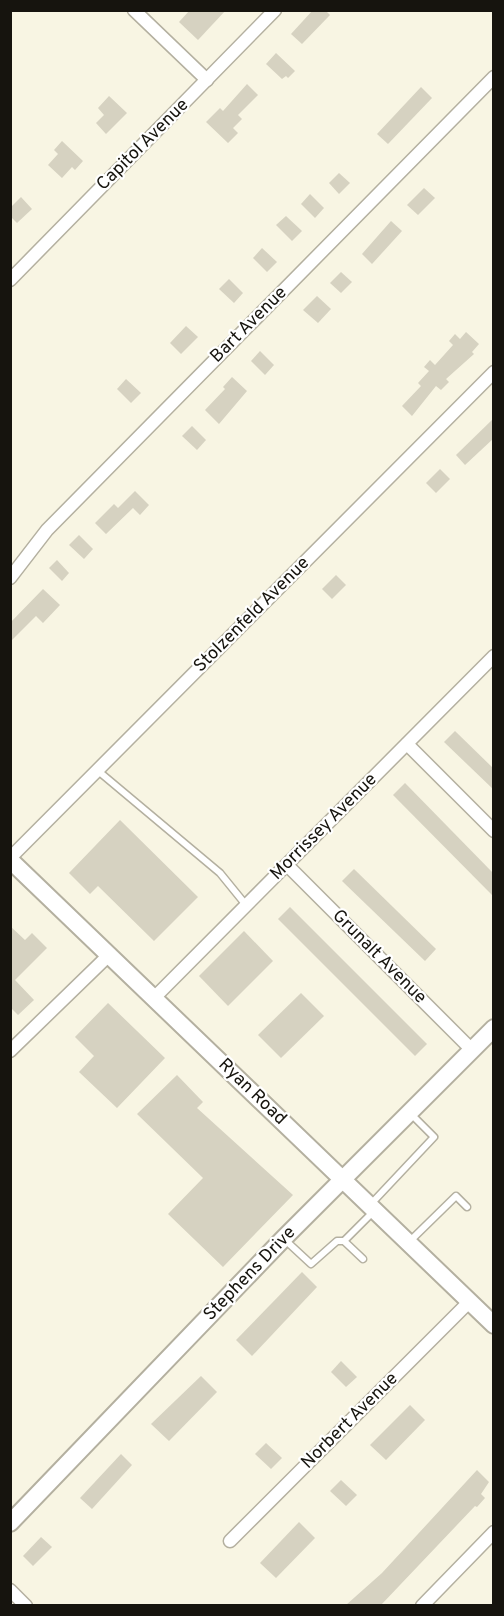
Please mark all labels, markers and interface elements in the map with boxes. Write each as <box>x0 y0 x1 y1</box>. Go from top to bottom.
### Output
street label: Capitol Avenue <box>92 94 194 196</box>
street label: Bart Avenue <box>206 282 292 368</box>
street label: Stolzenfeld Avenue <box>189 552 315 678</box>
street label: Morrissey Avenue <box>266 769 382 885</box>
street label: Grunalt Avenue <box>327 905 431 1009</box>
street label: Ryan Road <box>213 1054 291 1130</box>
street label: Stephens Drive <box>199 1222 301 1326</box>
street label: Norbert Avenue <box>297 1368 403 1474</box>

